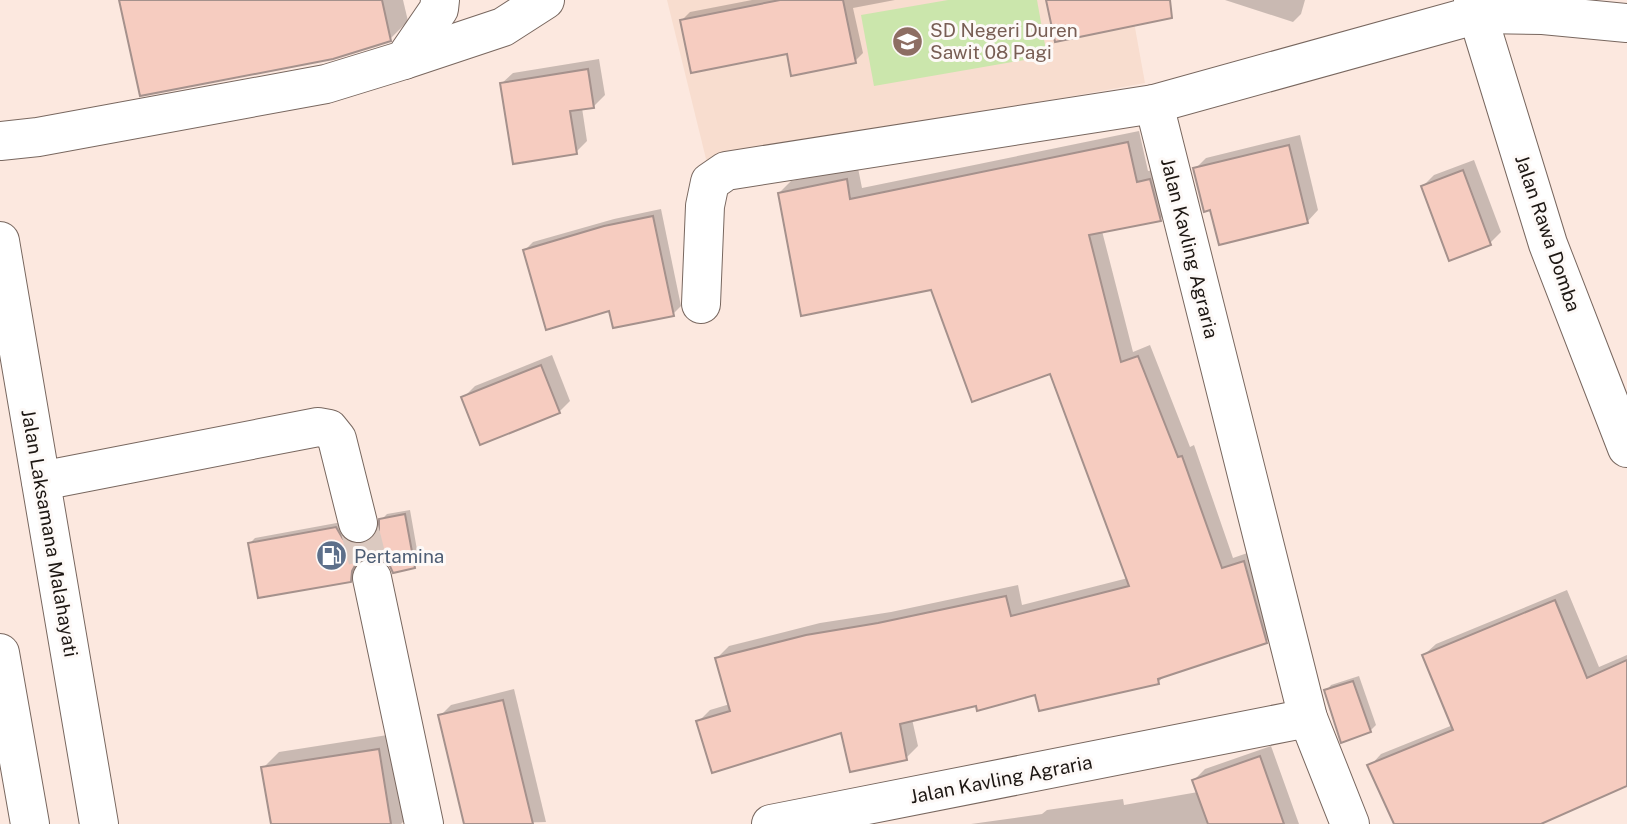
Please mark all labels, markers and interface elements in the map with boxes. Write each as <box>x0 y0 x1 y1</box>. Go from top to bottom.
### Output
place label: SD Negeri Duren Sawit 08 Pagi <box>930 19 1078 63</box>
school or university icon: SD Negeri Duren Sawit 08 Pagi <box>890 24 924 58</box>
street label: Jalan Rawa Domba <box>1511 152 1585 314</box>
street label: Jalan Kavling Agraria <box>1157 155 1223 341</box>
street label: Jalan Laksamana Malahayati <box>17 407 83 659</box>
fuel station icon: Pertamina <box>314 539 348 573</box>
place label: Pertamina <box>354 545 444 567</box>
street label: Jalan Kavling Agraria <box>908 751 1094 807</box>

